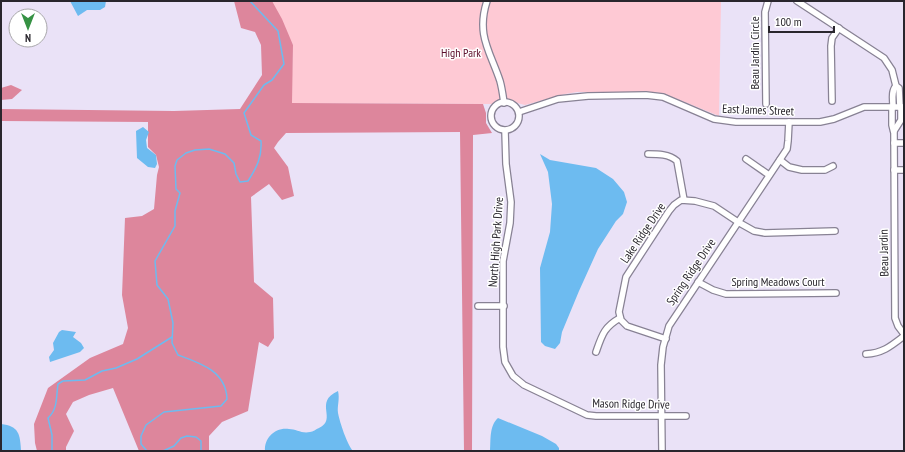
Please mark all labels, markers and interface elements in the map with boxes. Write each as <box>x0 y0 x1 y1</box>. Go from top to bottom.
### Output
north arrow <box>8 8 48 48</box>
scale bar <box>769 8 834 34</box>
text: 100 m <box>775 14 802 29</box>
street label: Beau Jardin Circle <box>747 16 762 90</box>
text: N <box>25 31 31 45</box>
park label: High Park <box>441 45 481 60</box>
street label: East James Street <box>722 101 795 118</box>
street label: North High Park Drive <box>485 196 506 288</box>
street label: Lake Ridge Drive <box>617 200 668 266</box>
street label: Beau Jardin <box>876 229 891 277</box>
street label: Spring Ridge Drive <box>663 235 718 308</box>
street label: Spring Meadows Court <box>731 274 825 289</box>
street label: Mason Ridge Drive <box>592 395 670 412</box>

